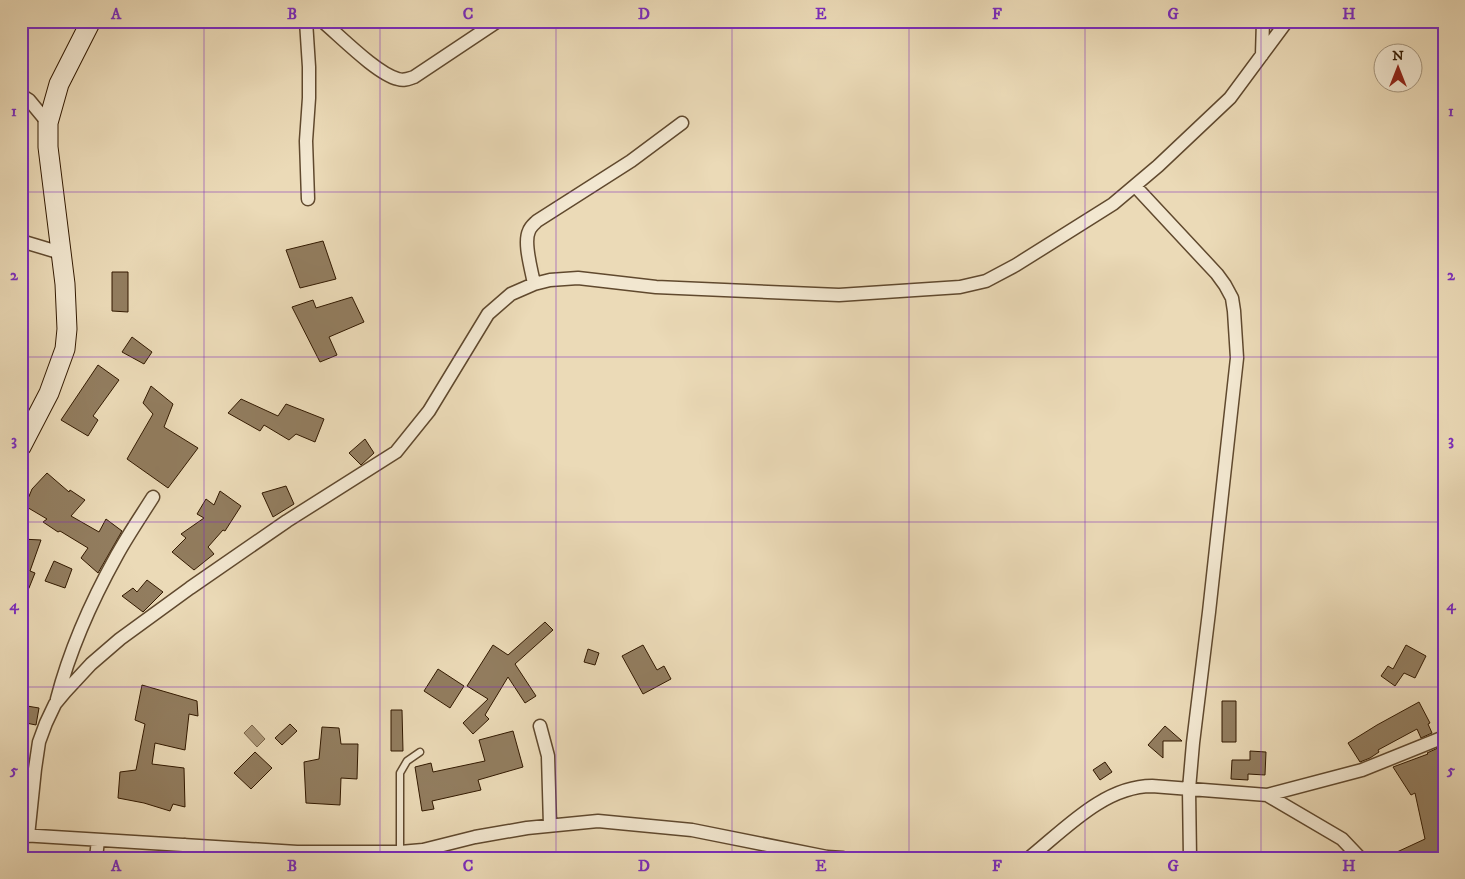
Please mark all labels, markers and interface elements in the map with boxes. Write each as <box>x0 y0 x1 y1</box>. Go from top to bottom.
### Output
text: A <box>110 4 122 24</box>
text: B <box>287 4 297 24</box>
text: C <box>463 4 473 24</box>
text: D <box>638 4 650 24</box>
text: E <box>815 4 827 24</box>
text: F <box>992 4 1002 24</box>
text: G <box>1167 4 1179 24</box>
text: H <box>1342 4 1356 24</box>
north arrow <box>1372 42 1422 92</box>
text: N <box>1392 47 1404 65</box>
text: 1 <box>11 101 17 121</box>
text: 1 <box>1448 101 1454 121</box>
text: 2 <box>10 265 19 285</box>
text: 2 <box>1447 265 1456 285</box>
text: 3 <box>11 430 17 450</box>
text: 3 <box>1448 430 1454 450</box>
text: 4 <box>8 595 19 615</box>
text: 4 <box>1445 595 1456 615</box>
text: 5 <box>9 760 18 780</box>
text: 5 <box>1446 760 1455 780</box>
text: A <box>110 856 122 876</box>
text: B <box>287 856 297 876</box>
text: C <box>463 856 473 876</box>
text: D <box>638 856 650 876</box>
text: E <box>815 856 827 876</box>
text: F <box>992 856 1002 876</box>
text: G <box>1167 856 1179 876</box>
text: H <box>1342 856 1356 876</box>

